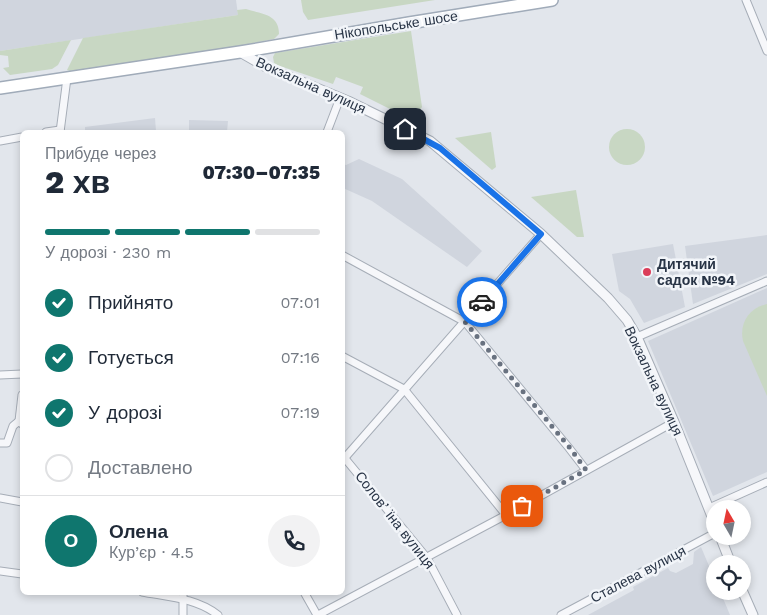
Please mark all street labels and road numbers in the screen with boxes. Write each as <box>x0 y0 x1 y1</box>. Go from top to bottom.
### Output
street label: Нікопольське шосе <box>333 7 459 43</box>
street label: Вокзальна вулиця <box>253 54 369 116</box>
street label: Вокзальна вулиця <box>622 324 686 438</box>
street label: Соловʼїна вулиця <box>352 468 438 572</box>
street label: Сталева вулиця <box>588 542 688 606</box>

